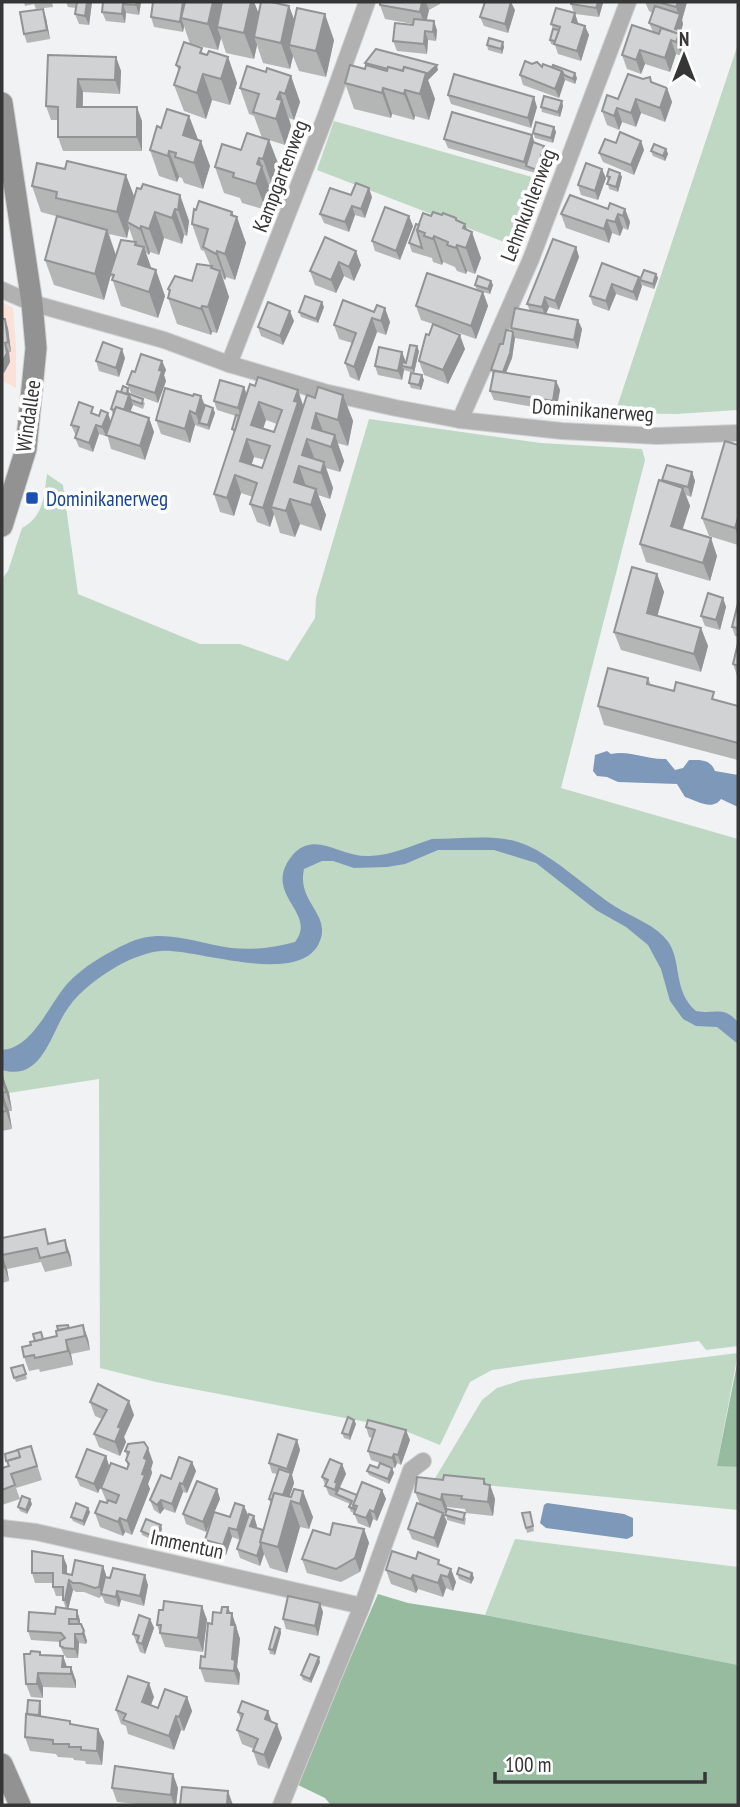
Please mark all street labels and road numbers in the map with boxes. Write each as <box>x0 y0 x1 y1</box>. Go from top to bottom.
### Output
street label: Kampgartenweg <box>246 116 314 236</box>
street label: Lehmkuhlenweg <box>494 145 562 265</box>
street label: Windallee <box>10 378 46 454</box>
street label: Dominikanerweg <box>531 392 655 428</box>
street label: Immentun <box>148 1523 226 1565</box>

